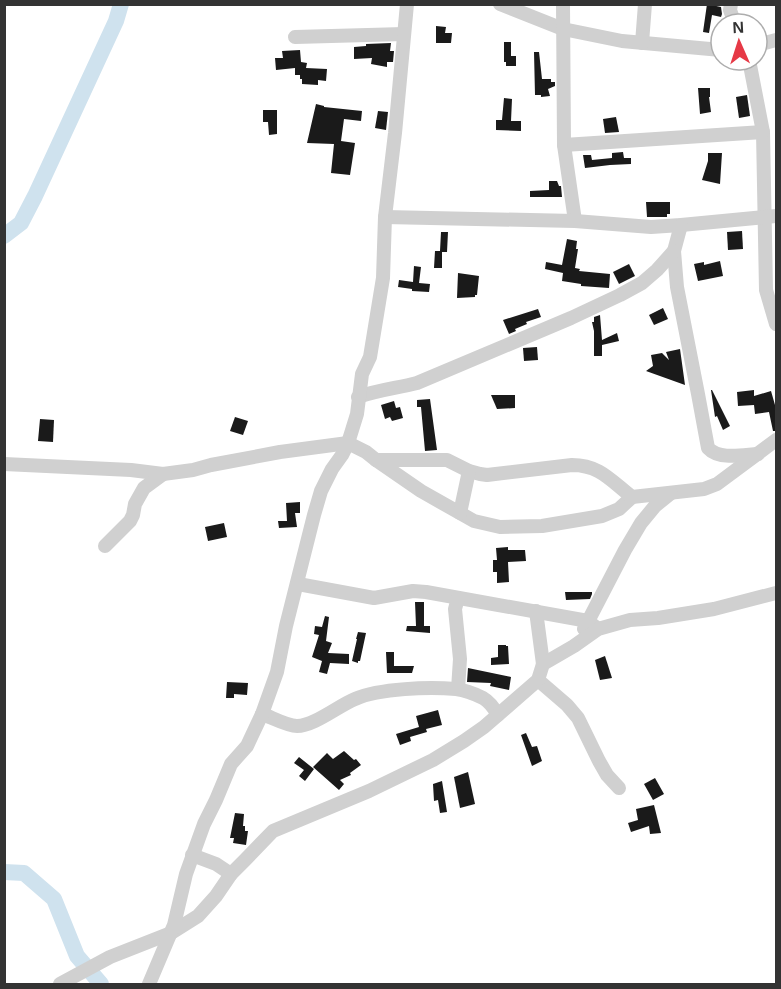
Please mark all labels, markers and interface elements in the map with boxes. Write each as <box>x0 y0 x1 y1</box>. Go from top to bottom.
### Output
north arrow <box>709 12 769 72</box>
text: N <box>732 19 744 36</box>

